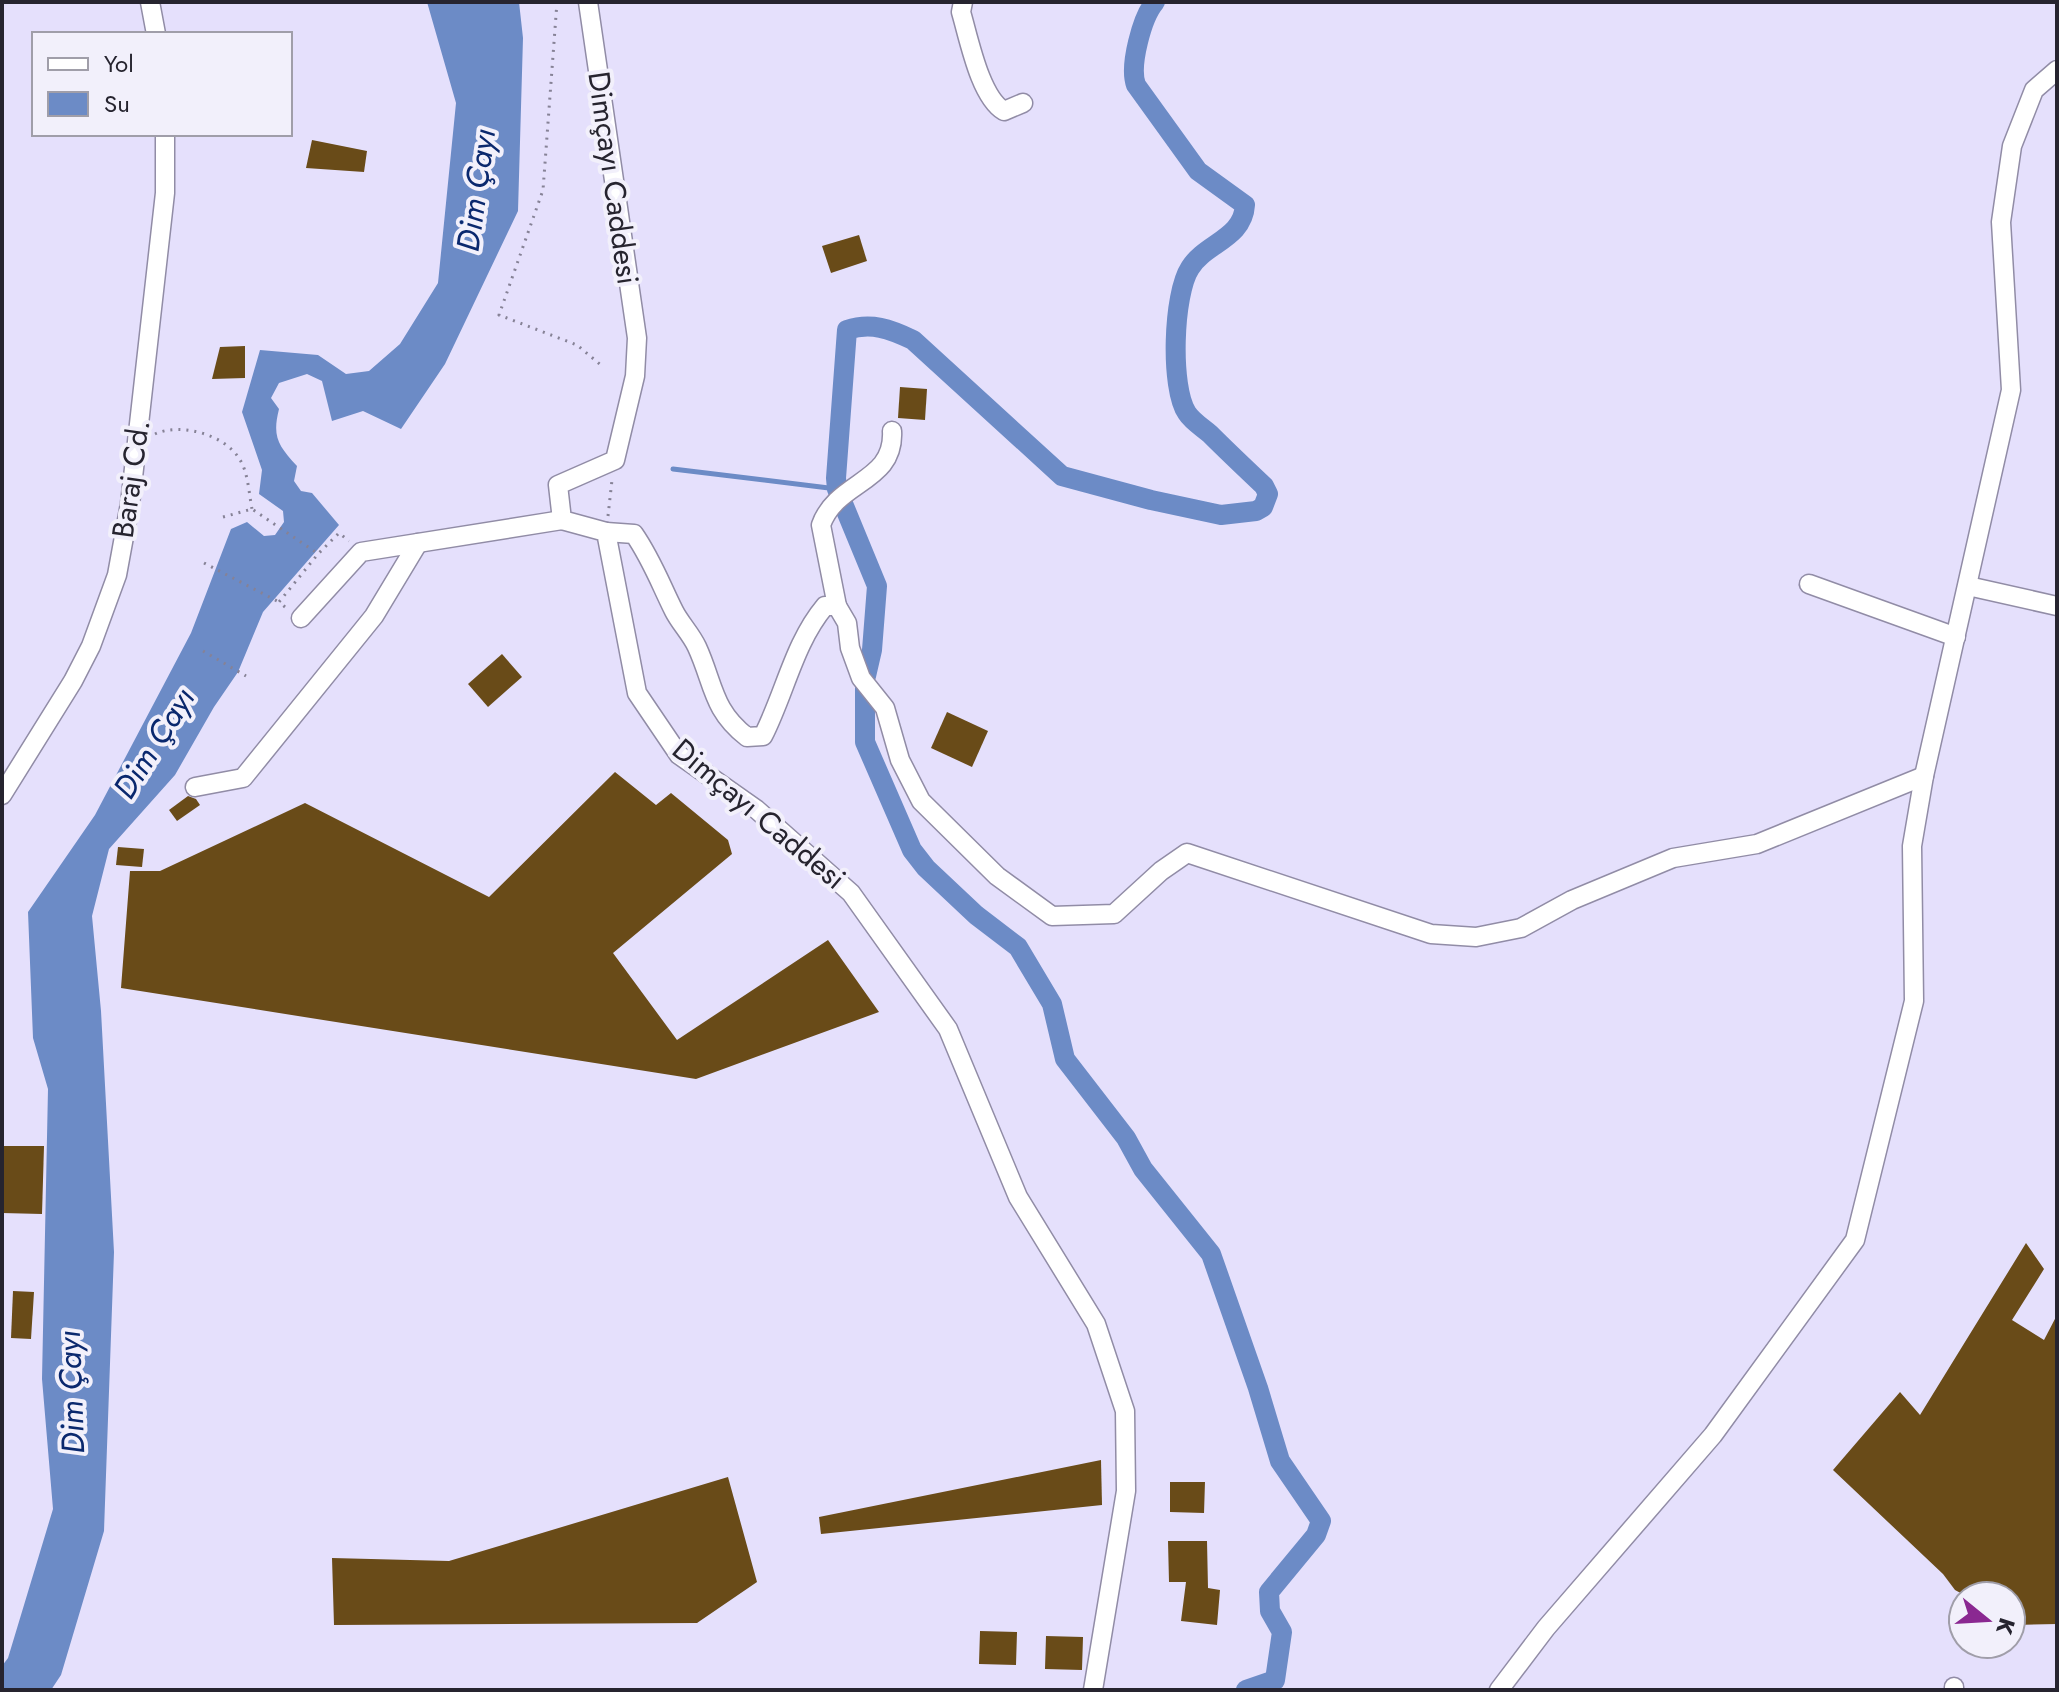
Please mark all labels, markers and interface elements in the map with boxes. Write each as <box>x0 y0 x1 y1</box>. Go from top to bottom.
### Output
legend <box>32 32 292 136</box>
text: Yol <box>104 46 134 81</box>
street label: Dimçayı Caddesi <box>577 69 650 287</box>
text: Su <box>104 86 130 121</box>
water label: Dim Çayı <box>445 126 507 254</box>
street label: Baraj Cd. <box>101 417 160 541</box>
water label: Dim Çayı <box>102 678 206 808</box>
street label: Dimçayı Caddesi <box>663 728 855 899</box>
water label: Dim Çayı <box>46 1329 96 1455</box>
north arrow <box>1947 1580 2027 1660</box>
text: K <box>1988 1614 2024 1639</box>

